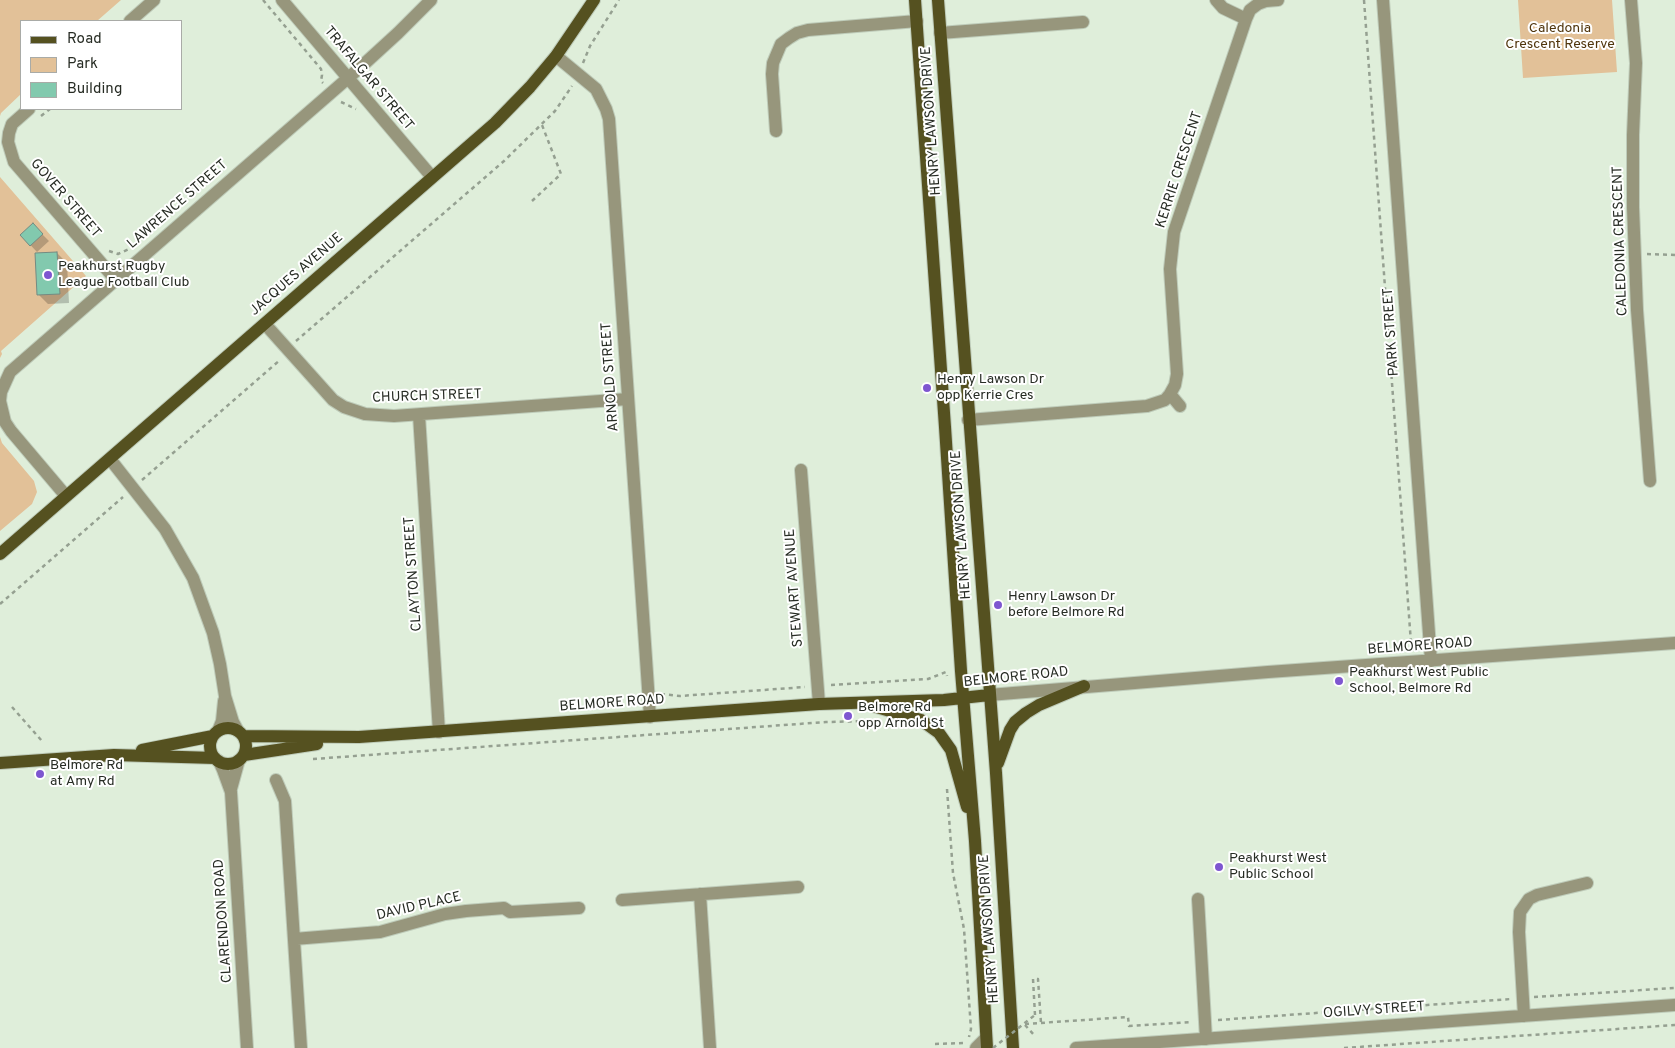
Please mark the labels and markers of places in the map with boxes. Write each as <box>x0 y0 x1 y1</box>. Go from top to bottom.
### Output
place label: Peakhurst Rugby League Football Club <box>58 259 189 292</box>
marker: Peakhurst Rugby League Football Club <box>42 269 54 281</box>
place label: Henry Lawson Dr opp Kerrie Cres <box>937 372 1044 404</box>
marker: Henry Lawson Dr opp Kerrie Cres <box>921 382 933 394</box>
place label: Henry Lawson Dr before Belmore Rd <box>1008 589 1124 622</box>
marker: Henry Lawson Dr before Belmore Rd <box>992 599 1004 611</box>
place label: Peakhurst West Public School, Belmore Rd <box>1349 665 1489 698</box>
marker: Peakhurst West Public School, Belmore Rd <box>1333 675 1345 687</box>
place label: Belmore Rd opp Arnold St <box>858 700 944 732</box>
marker: Belmore Rd opp Arnold St <box>842 710 854 722</box>
place label: Belmore Rd at Amy Rd <box>50 758 123 790</box>
marker: Belmore Rd at Amy Rd <box>34 768 46 780</box>
place label: Peakhurst West Public School <box>1229 851 1327 884</box>
marker: Peakhurst West Public School <box>1213 861 1225 873</box>

